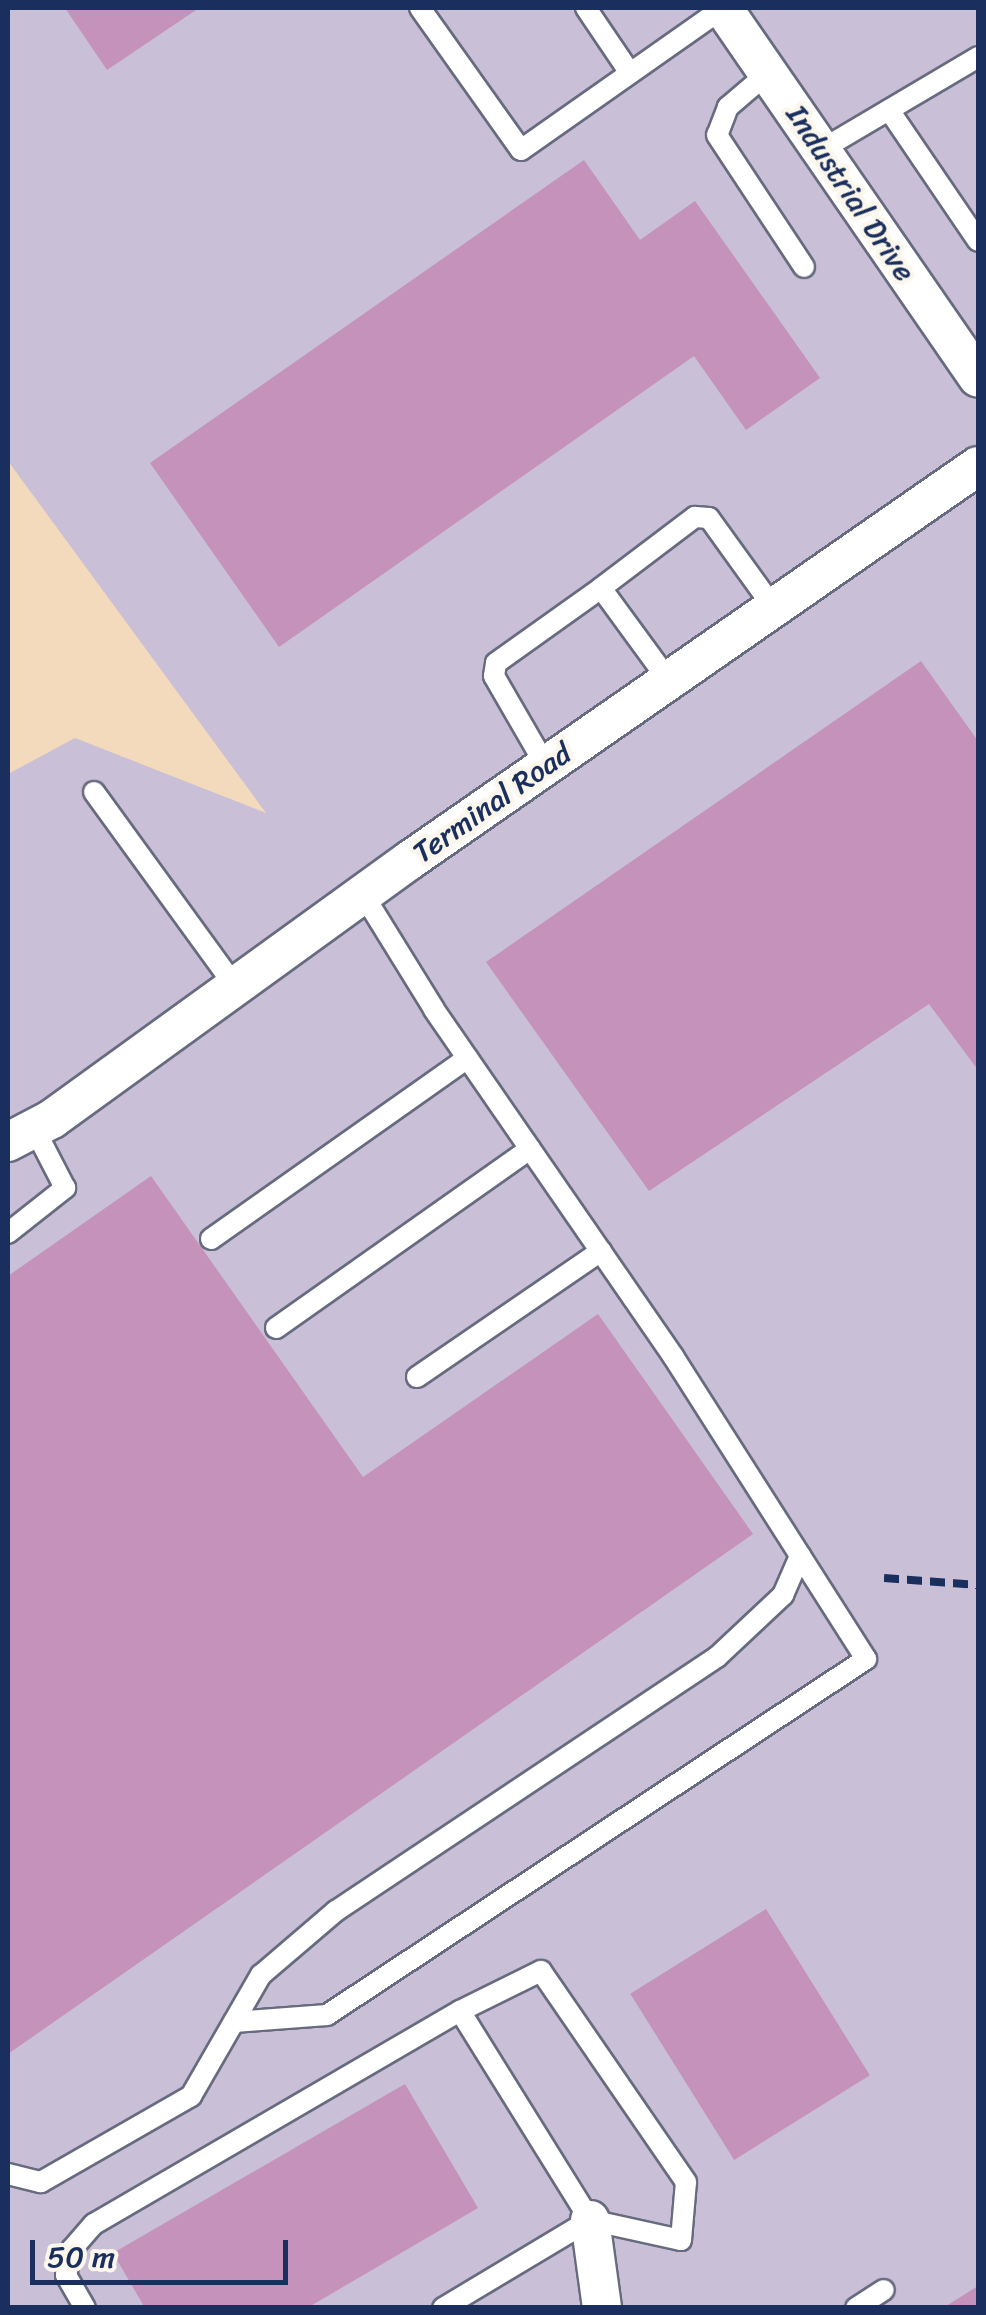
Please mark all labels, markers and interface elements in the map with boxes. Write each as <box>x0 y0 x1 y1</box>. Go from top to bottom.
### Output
street label: Industrial Drive <box>779 98 923 288</box>
street label: Terminal Road <box>406 735 578 871</box>
scale bar <box>35 2220 292 2282</box>
text: 50 m <box>47 2230 115 2284</box>

